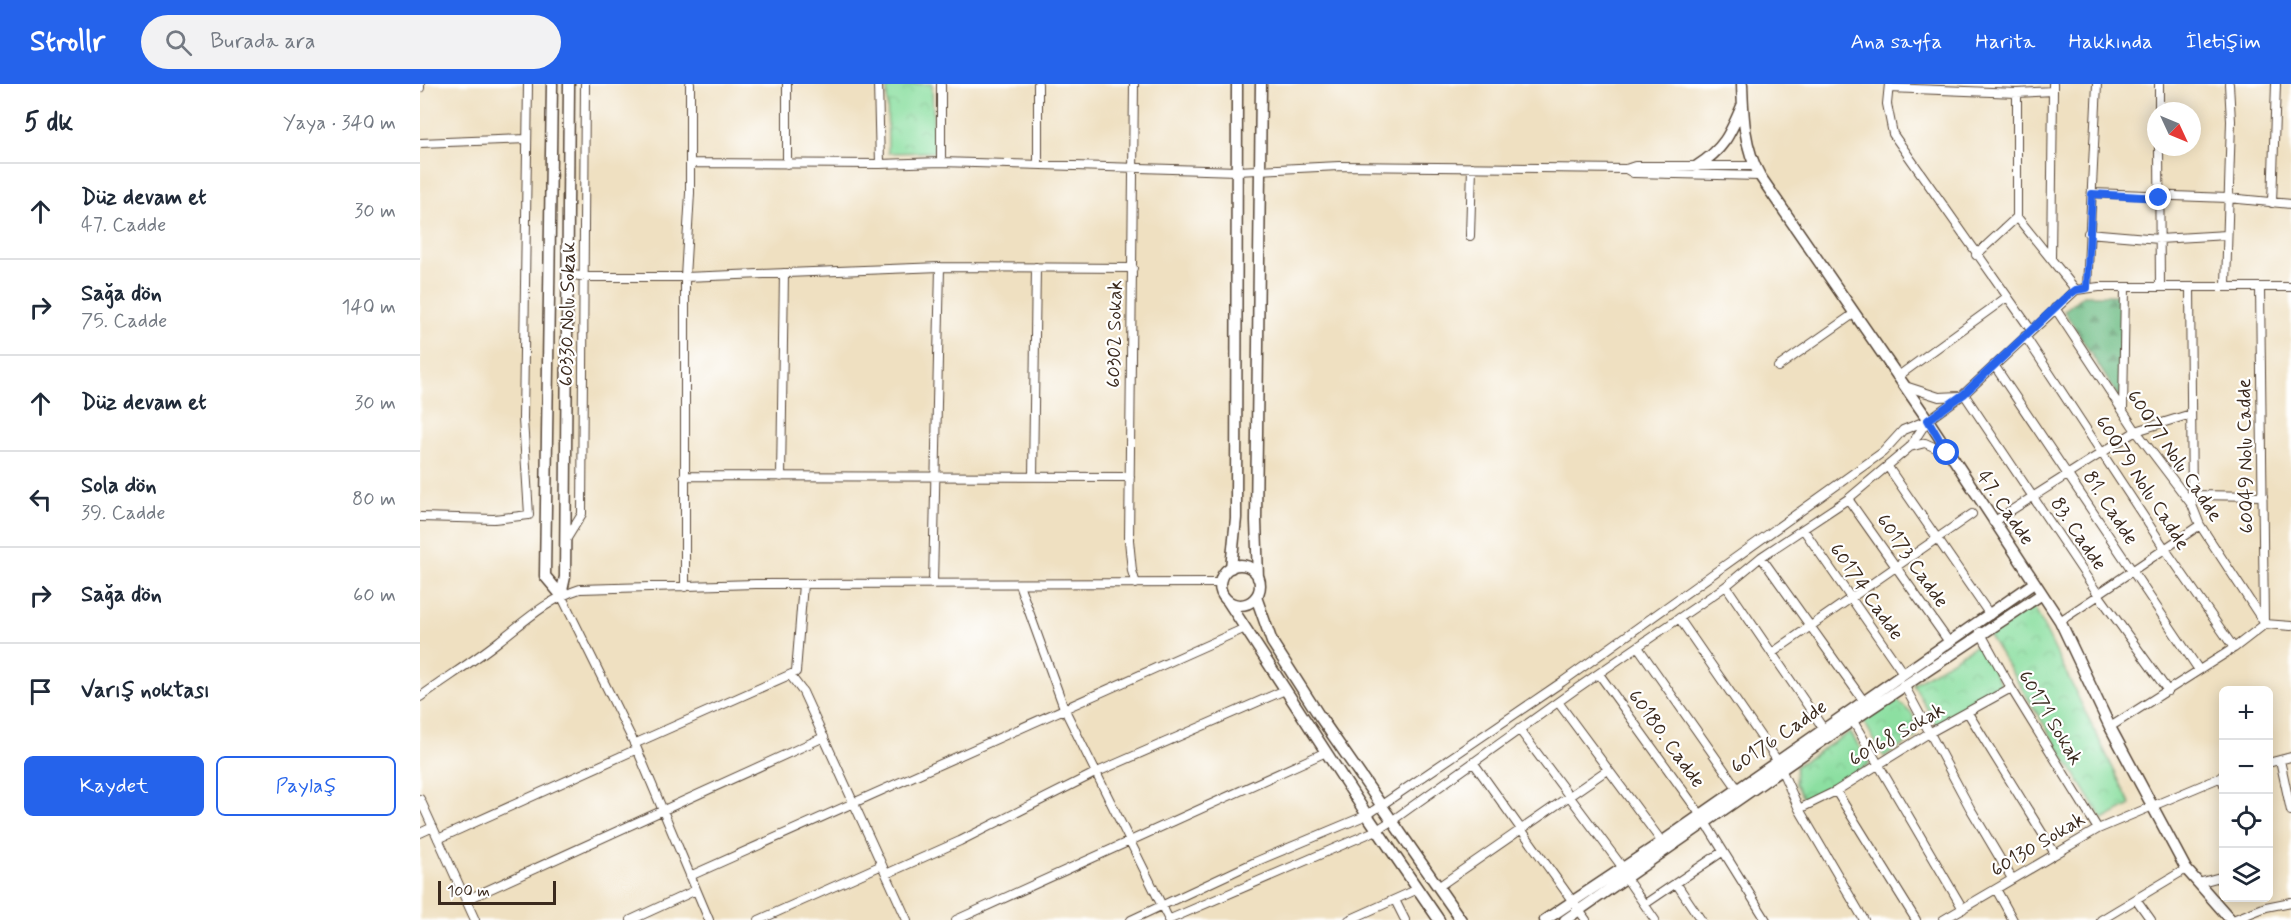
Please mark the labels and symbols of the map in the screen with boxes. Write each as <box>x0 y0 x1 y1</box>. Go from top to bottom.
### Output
north arrow <box>2147 102 2201 156</box>
route end <box>2145 184 2171 210</box>
street label: 60330 Nolu Sokak <box>553 241 583 387</box>
street label: 60302 Sokak <box>1101 280 1129 388</box>
street label: 60049 Nolu Cadde <box>2231 378 2261 534</box>
street label: 60077 Nolu Cadde <box>2120 385 2228 527</box>
street label: 60079 Nolu Cadde <box>2088 410 2196 556</box>
route start <box>1933 439 1959 465</box>
street label: 47. Cadde <box>1970 465 2040 551</box>
street label: 81. Cadde <box>2076 466 2144 550</box>
street label: 83. Cadde <box>2044 492 2112 576</box>
street label: 60173 Cadde <box>1870 508 1954 614</box>
street label: 60174 Cadde <box>1822 538 1910 646</box>
street label: 60171 Sokak <box>2011 666 2089 771</box>
street label: 60180. Cadde <box>1621 684 1711 794</box>
street label: 60176 Cadde <box>1725 694 1833 780</box>
street label: 60168 Sokak <box>1844 697 1950 773</box>
street label: 60130 Sokak <box>1986 806 2090 884</box>
scale bar <box>438 878 556 906</box>

